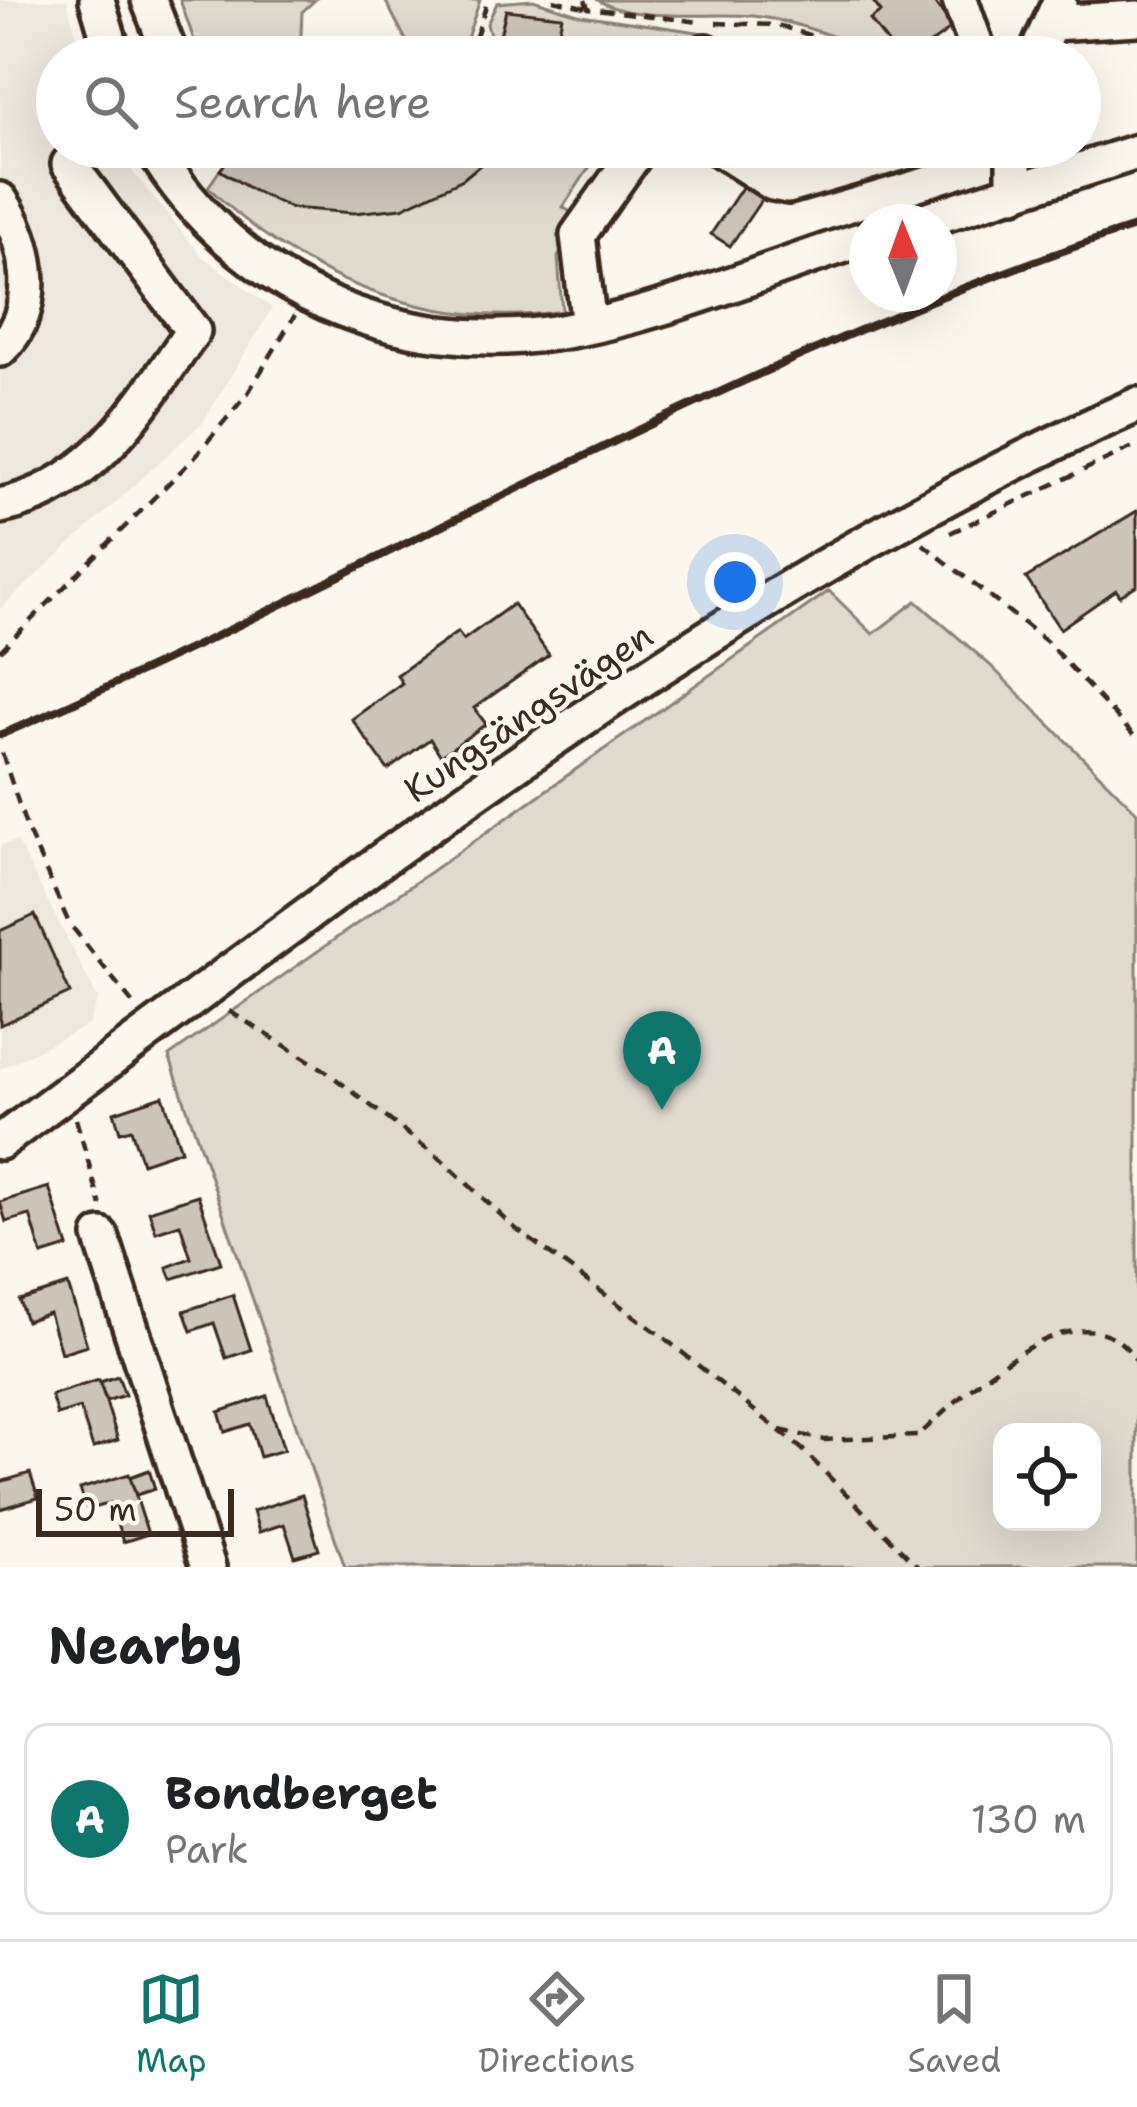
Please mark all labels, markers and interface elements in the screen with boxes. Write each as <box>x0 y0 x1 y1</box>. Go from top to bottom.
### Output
search box <box>36 36 1101 168</box>
icon: search <box>78 69 144 135</box>
text: Search here <box>174 72 431 132</box>
north arrow <box>849 204 957 312</box>
your location <box>705 552 765 612</box>
street label: Kungsängsvägen <box>394 611 662 814</box>
pin: A <box>623 1011 701 1110</box>
map controls <box>993 1423 1101 1531</box>
button: locate <box>993 1423 1101 1531</box>
scale bar <box>36 1483 234 1536</box>
text: 50 m <box>54 1487 137 1532</box>
text: Nearby <box>48 1611 243 1679</box>
text: Bondberget <box>165 1763 438 1823</box>
text: A <box>75 1793 105 1845</box>
text: 130 m <box>971 1793 1086 1845</box>
text: Park <box>165 1823 249 1875</box>
tab: Map <box>136 1966 207 2083</box>
tab: Directions <box>478 1966 636 2083</box>
tab: Saved <box>907 1966 1001 2083</box>

